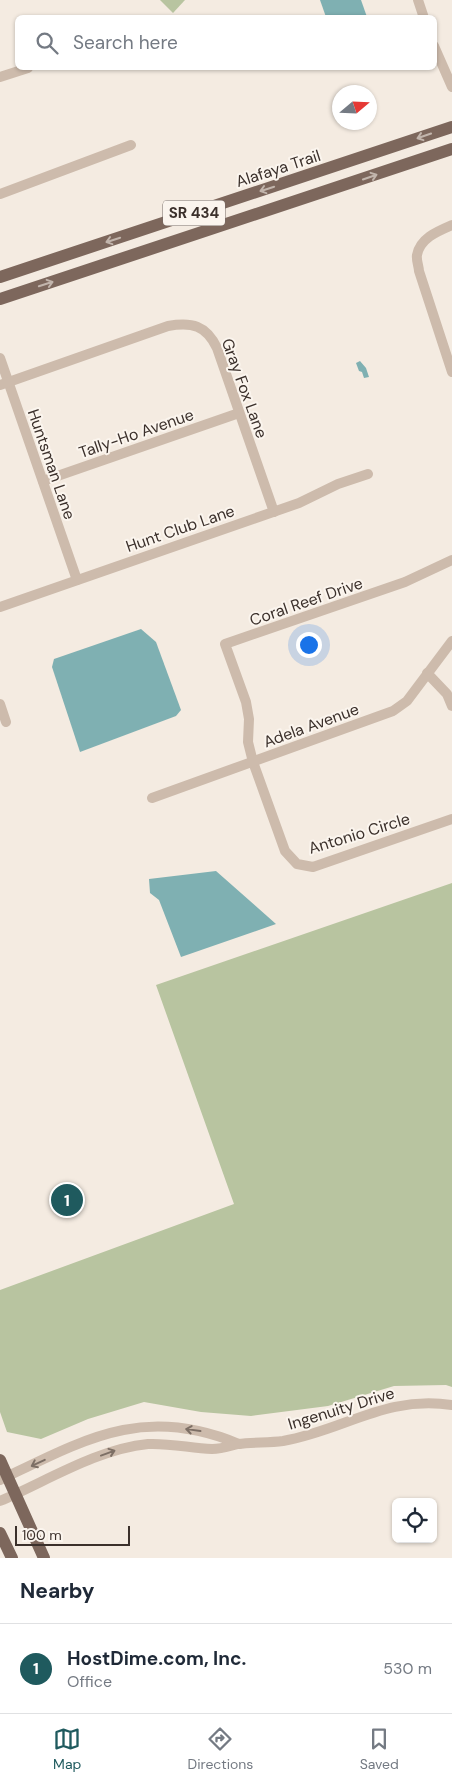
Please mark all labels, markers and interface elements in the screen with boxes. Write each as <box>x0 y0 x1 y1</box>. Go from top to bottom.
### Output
search box <box>15 15 437 70</box>
icon: search <box>33 29 61 57</box>
text: Search here <box>73 30 178 55</box>
north arrow <box>332 85 377 130</box>
one-way arrow <box>416 132 432 141</box>
street label: Alafaya Trail <box>233 145 323 192</box>
one-way arrow <box>361 172 377 181</box>
one-way arrow <box>259 184 275 194</box>
road number: SR 434 <box>163 200 225 226</box>
one-way arrow <box>106 236 121 245</box>
one-way arrow <box>38 279 54 288</box>
street label: Gray Fox Lane <box>217 335 272 441</box>
street label: Tally-Ho Avenue <box>76 404 196 463</box>
street label: Huntsman Lane <box>23 406 80 522</box>
street label: Hunt Club Lane <box>123 500 237 557</box>
street label: Coral Reef Drive <box>247 572 365 631</box>
your location <box>296 632 322 658</box>
street label: Adela Avenue <box>260 698 362 752</box>
street label: Antonio Circle <box>306 808 412 859</box>
pin: 1 <box>51 1181 83 1219</box>
street label: Ingenuity Drive <box>285 1382 397 1435</box>
one-way arrow <box>186 1424 202 1434</box>
one-way arrow <box>99 1448 115 1457</box>
one-way arrow <box>31 1458 46 1468</box>
map controls <box>392 1498 437 1543</box>
button: locate <box>392 1498 437 1543</box>
scale bar <box>15 1523 130 1546</box>
text: 100 m <box>22 1526 62 1544</box>
text: Nearby <box>20 1577 94 1605</box>
text: HostDime.com, Inc. <box>67 1646 246 1671</box>
text: 1 <box>33 1658 39 1679</box>
text: 530 m <box>383 1658 432 1679</box>
text: Office <box>67 1671 112 1692</box>
tab: Map <box>53 1725 81 1773</box>
tab: Directions <box>188 1725 253 1773</box>
tab: Saved <box>360 1725 399 1773</box>

